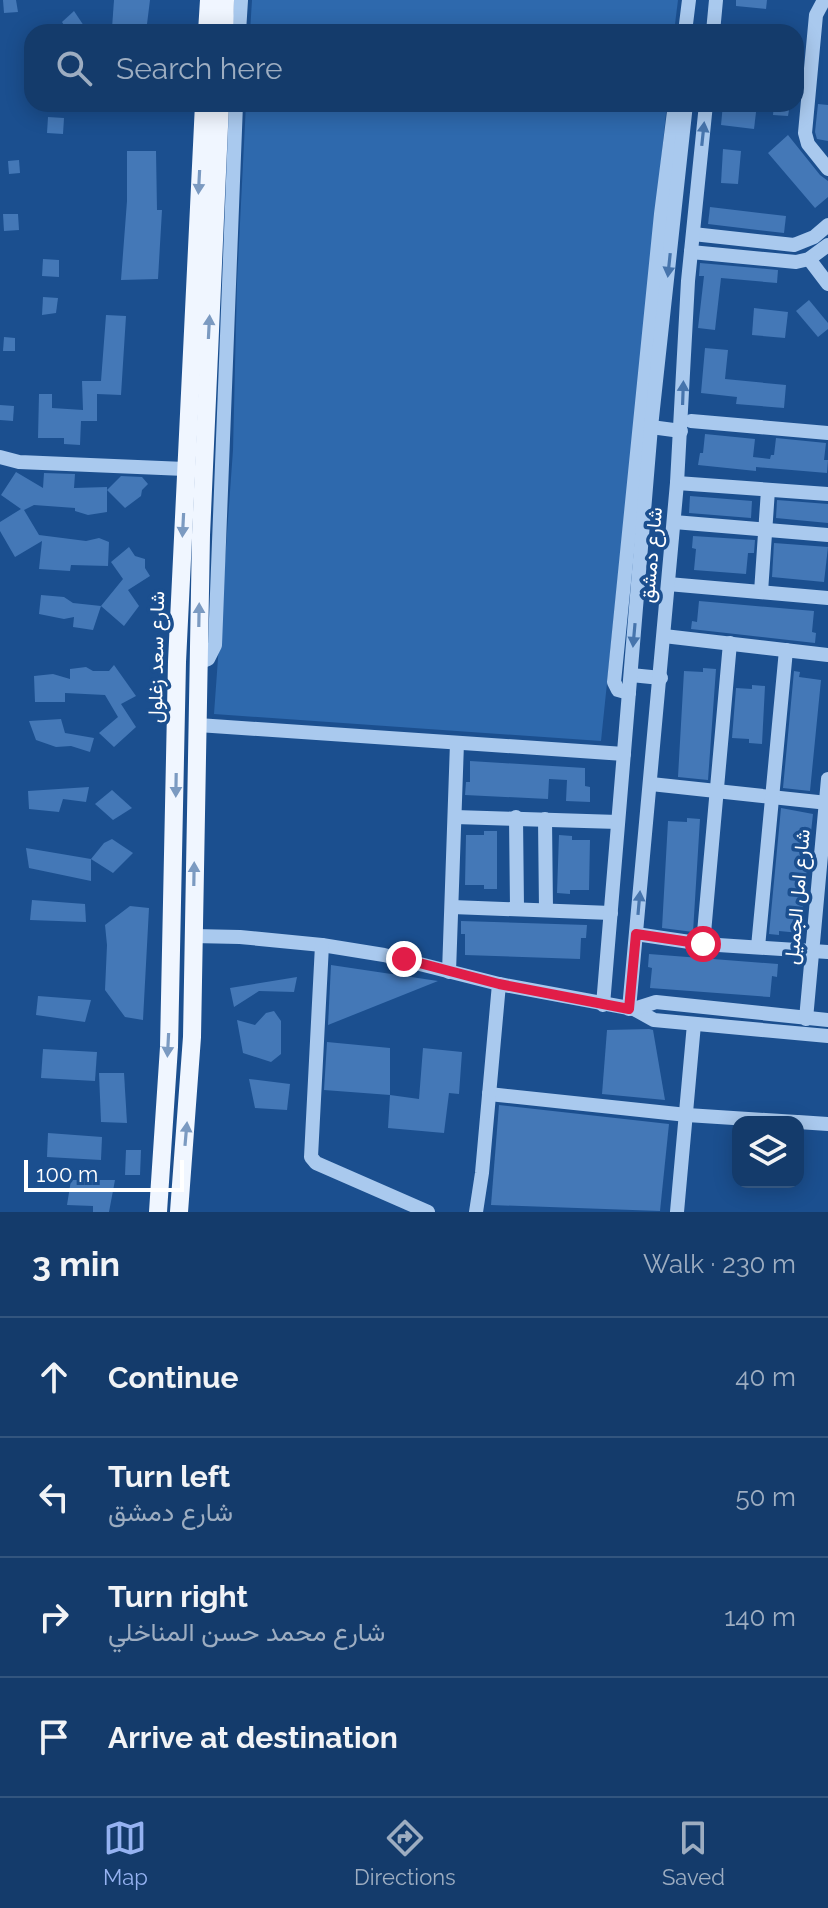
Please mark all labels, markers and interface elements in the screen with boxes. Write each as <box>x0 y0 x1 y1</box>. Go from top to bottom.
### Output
search box <box>24 24 804 112</box>
icon: search <box>52 46 96 90</box>
text: Search here <box>116 51 283 86</box>
one-way arrow <box>696 121 709 146</box>
one-way arrow <box>193 170 206 195</box>
one-way arrow <box>663 253 676 278</box>
one-way arrow <box>203 314 216 339</box>
one-way arrow <box>676 380 689 405</box>
street label: شارع دمشق <box>635 506 669 604</box>
one-way arrow <box>176 513 189 538</box>
street label: شارع سعد زغلول <box>143 591 171 723</box>
one-way arrow <box>193 602 206 627</box>
one-way arrow <box>627 623 640 648</box>
one-way arrow <box>169 773 182 798</box>
street label: شارع امل الجميل <box>779 828 817 966</box>
one-way arrow <box>188 861 201 886</box>
one-way arrow <box>633 890 646 915</box>
route start <box>685 926 721 962</box>
route end <box>386 941 422 977</box>
one-way arrow <box>162 1033 175 1058</box>
map controls <box>732 1116 804 1188</box>
button: layers <box>732 1116 804 1188</box>
one-way arrow <box>180 1121 193 1146</box>
scale bar <box>24 1156 184 1192</box>
text: 100 m <box>36 1161 98 1187</box>
text: 3 min <box>32 1244 120 1284</box>
text: Walk · 230 m <box>643 1249 796 1279</box>
icon: ahead <box>32 1355 76 1399</box>
text: Continue <box>108 1360 239 1395</box>
text: 40 m <box>735 1362 796 1392</box>
text: Turn left <box>108 1459 230 1494</box>
icon: left <box>32 1475 76 1519</box>
text: 50 m <box>735 1482 796 1512</box>
text: شارع دمشق <box>108 1497 233 1527</box>
text: Turn right <box>108 1579 248 1614</box>
icon: right <box>32 1595 76 1639</box>
text: 140 m <box>724 1602 796 1632</box>
text: شارع محمد حسن المناخلي <box>108 1617 385 1647</box>
icon: arrive <box>32 1715 76 1759</box>
text: Arrive at destination <box>108 1720 398 1755</box>
tab: Map <box>103 1816 148 1890</box>
tab: Directions <box>354 1816 456 1890</box>
tab: Saved <box>662 1816 725 1890</box>

